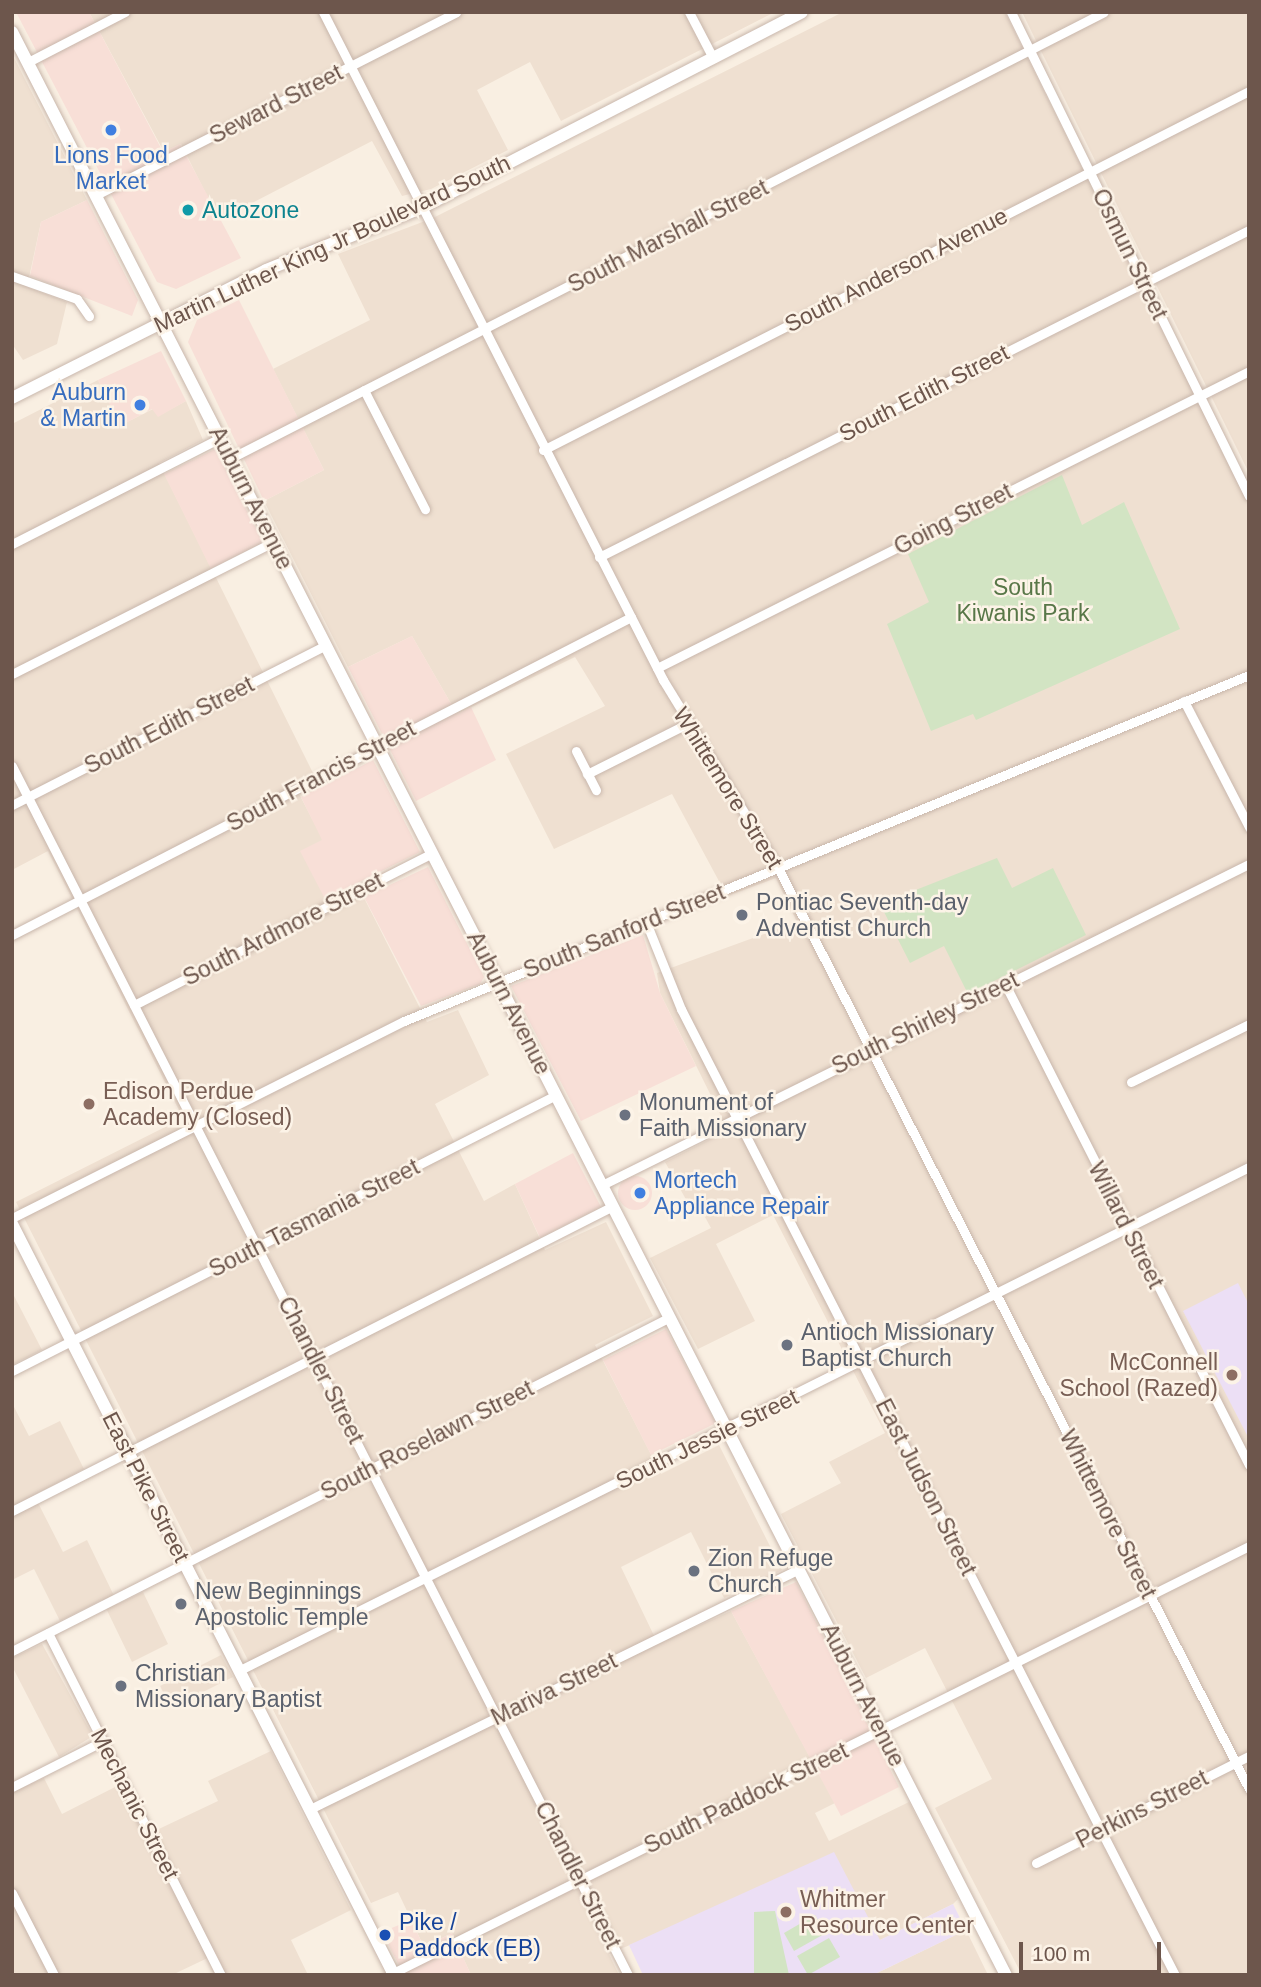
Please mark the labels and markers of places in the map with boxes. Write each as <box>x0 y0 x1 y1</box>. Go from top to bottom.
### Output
marker: Lions Food Market <box>103 122 119 138</box>
place label: Lions Food Market <box>54 141 168 195</box>
place label: Autozone <box>202 196 299 224</box>
marker: Autozone <box>180 202 196 218</box>
place label: Auburn & Martin <box>40 378 126 432</box>
marker: Auburn & Martin <box>132 397 148 413</box>
place label: Pontiac Seventh-day Adventist Church <box>756 888 968 942</box>
marker: Pontiac Seventh-day Adventist Church <box>734 907 750 923</box>
place label: Edison Perdue Academy (Closed) <box>103 1077 292 1131</box>
place label: Monument of Faith Missionary <box>639 1088 806 1142</box>
marker: Edison Perdue Academy (Closed) <box>81 1096 97 1112</box>
marker: Monument of Faith Missionary <box>617 1107 633 1123</box>
place label: Mortech Appliance Repair <box>654 1166 829 1220</box>
marker: Mortech Appliance Repair <box>632 1185 648 1201</box>
place label: Antioch Missionary Baptist Church <box>801 1318 994 1372</box>
marker: Antioch Missionary Baptist Church <box>779 1337 795 1353</box>
place label: McConnell School (Razed) <box>1059 1348 1218 1402</box>
marker: McConnell School (Razed) <box>1224 1367 1240 1383</box>
place label: Zion Refuge Church <box>708 1544 833 1598</box>
marker: Zion Refuge Church <box>686 1563 702 1579</box>
place label: New Beginnings Apostolic Temple <box>195 1577 369 1631</box>
marker: New Beginnings Apostolic Temple <box>173 1596 189 1612</box>
place label: Christian Missionary Baptist <box>135 1659 322 1713</box>
marker: Christian Missionary Baptist <box>113 1678 129 1694</box>
place label: Whitmer Resource Center <box>800 1885 974 1939</box>
marker: Whitmer Resource Center <box>778 1904 794 1920</box>
place label: Pike / Paddock (EB) <box>399 1908 541 1962</box>
marker: Pike / Paddock (EB) <box>377 1927 393 1943</box>

